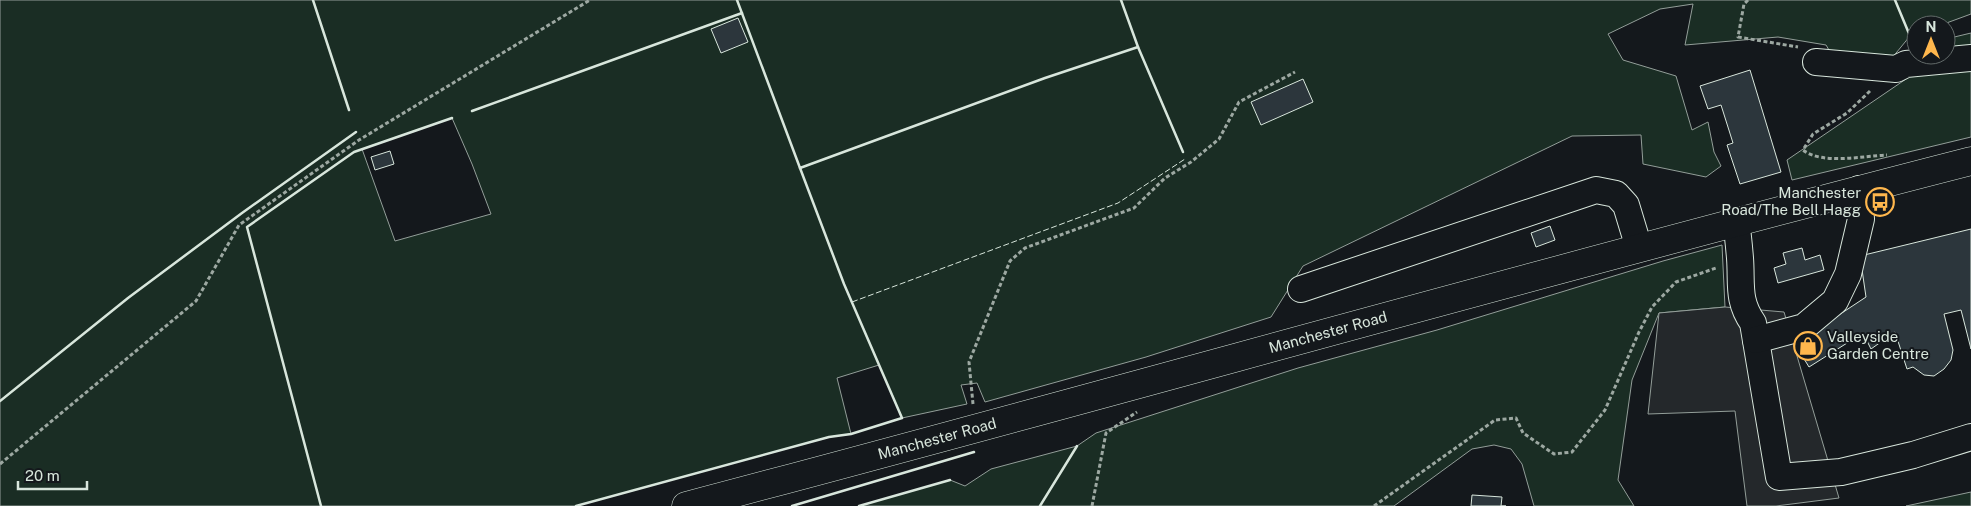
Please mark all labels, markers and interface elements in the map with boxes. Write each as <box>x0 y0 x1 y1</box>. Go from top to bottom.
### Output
north arrow <box>1906 15 1956 65</box>
text: N <box>1926 19 1936 35</box>
place label: Manchester Road/The Bell Hagg <box>1721 184 1861 218</box>
bus stop icon: Manchester Road/The Bell Hagg <box>1865 187 1895 217</box>
street label: Manchester Road <box>1267 308 1389 356</box>
place label: Valleyside Garden Centre <box>1827 328 1929 362</box>
shop icon: Valleyside Garden Centre <box>1793 331 1823 361</box>
street label: Manchester Road <box>876 414 998 462</box>
scale bar <box>18 458 86 490</box>
text: 20 m <box>25 467 60 484</box>

